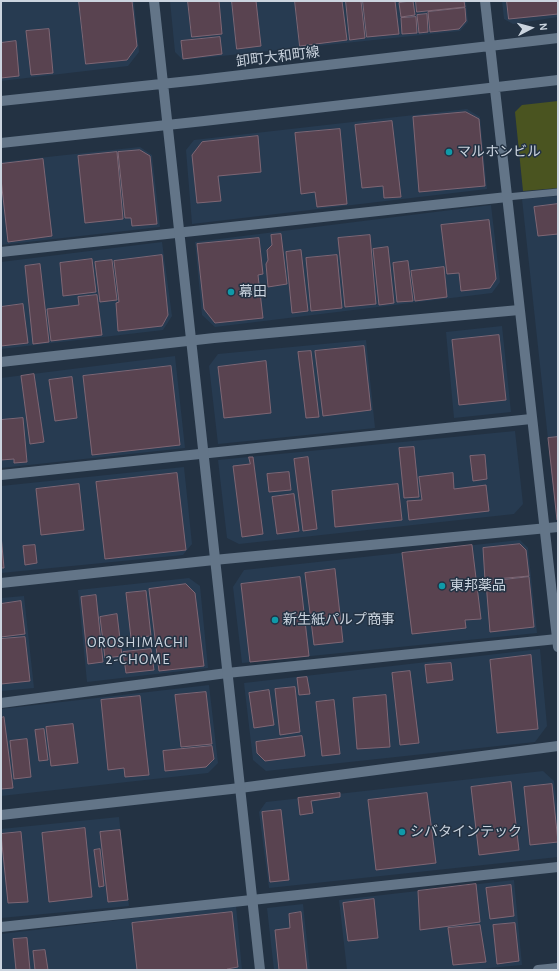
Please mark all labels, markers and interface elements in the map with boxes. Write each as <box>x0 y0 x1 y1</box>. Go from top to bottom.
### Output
north arrow <box>511 8 551 48</box>
text: N <box>538 22 549 31</box>
street label: 卸町大和町線 <box>235 44 321 70</box>
place label: マルホンビル <box>457 144 541 160</box>
marker: マルホンビル <box>444 147 454 157</box>
place label: 幕田 <box>239 284 267 300</box>
marker: 幕田 <box>226 287 236 297</box>
place label: 東邦薬品 <box>450 578 506 594</box>
marker: 東邦薬品 <box>437 581 447 591</box>
place label: 新生紙パルプ商事 <box>283 612 395 628</box>
marker: 新生紙パルプ商事 <box>270 615 280 625</box>
district label: OROSHIMACHI 2-CHOME <box>87 633 189 668</box>
place label: シバタインテック <box>410 824 522 840</box>
marker: シバタインテック <box>397 827 407 837</box>

